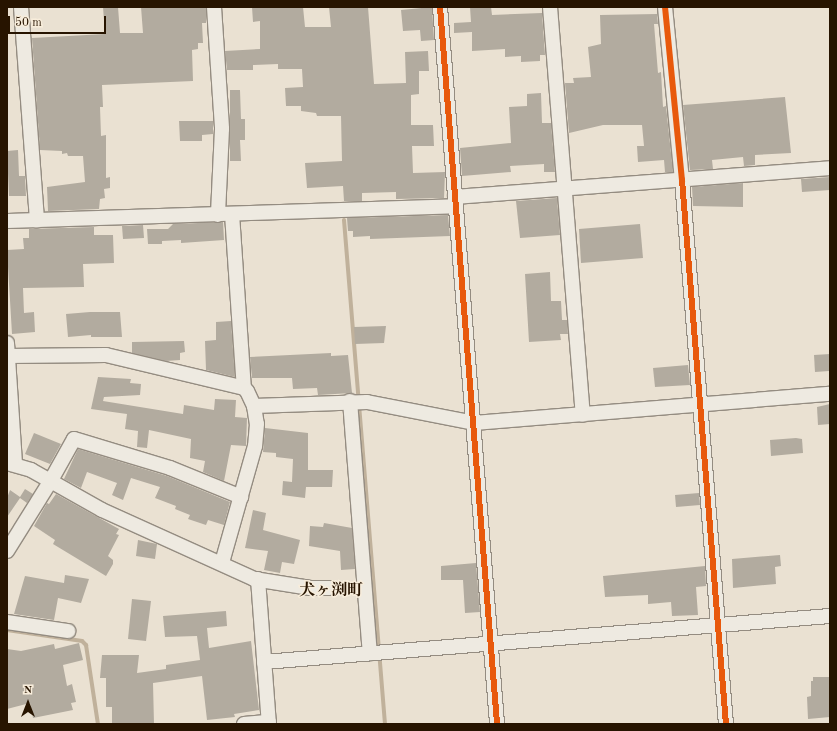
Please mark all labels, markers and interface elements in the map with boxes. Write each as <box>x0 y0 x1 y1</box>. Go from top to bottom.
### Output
scale bar <box>10 8 108 34</box>
text: 50 m <box>15 17 42 29</box>
district label: 犬ヶ渕町 <box>299 581 363 601</box>
north arrow <box>8 683 48 723</box>
text: N <box>24 685 32 696</box>

